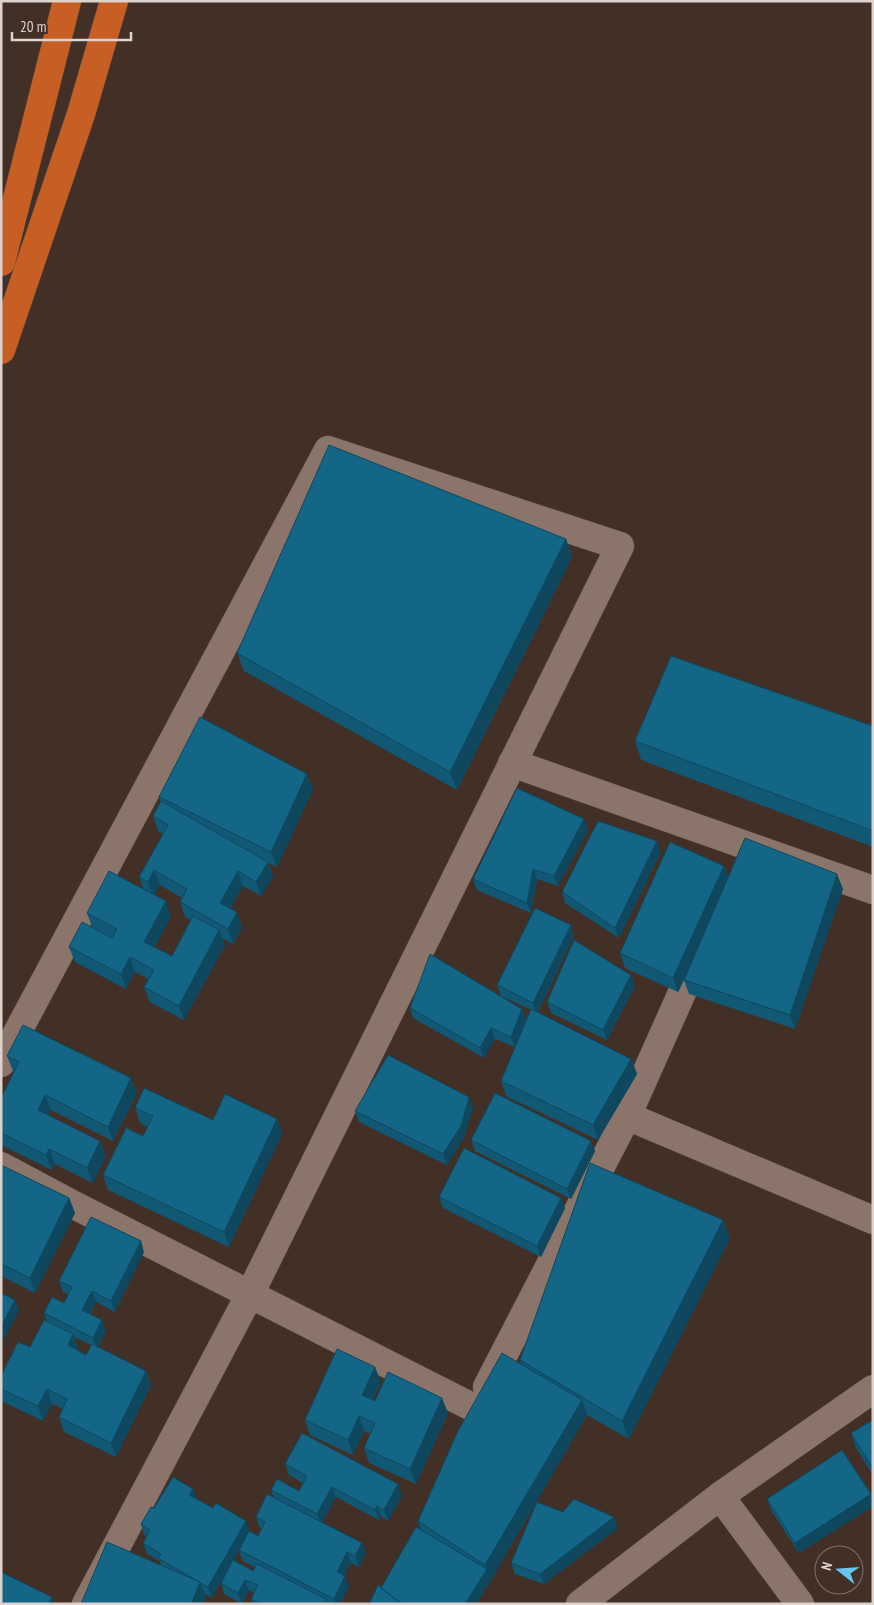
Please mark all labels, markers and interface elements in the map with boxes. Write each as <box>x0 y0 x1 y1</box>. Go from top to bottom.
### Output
scale bar <box>12 10 131 42</box>
text: 20 m <box>20 17 46 36</box>
north arrow <box>814 1545 864 1595</box>
text: N <box>817 1560 836 1572</box>

